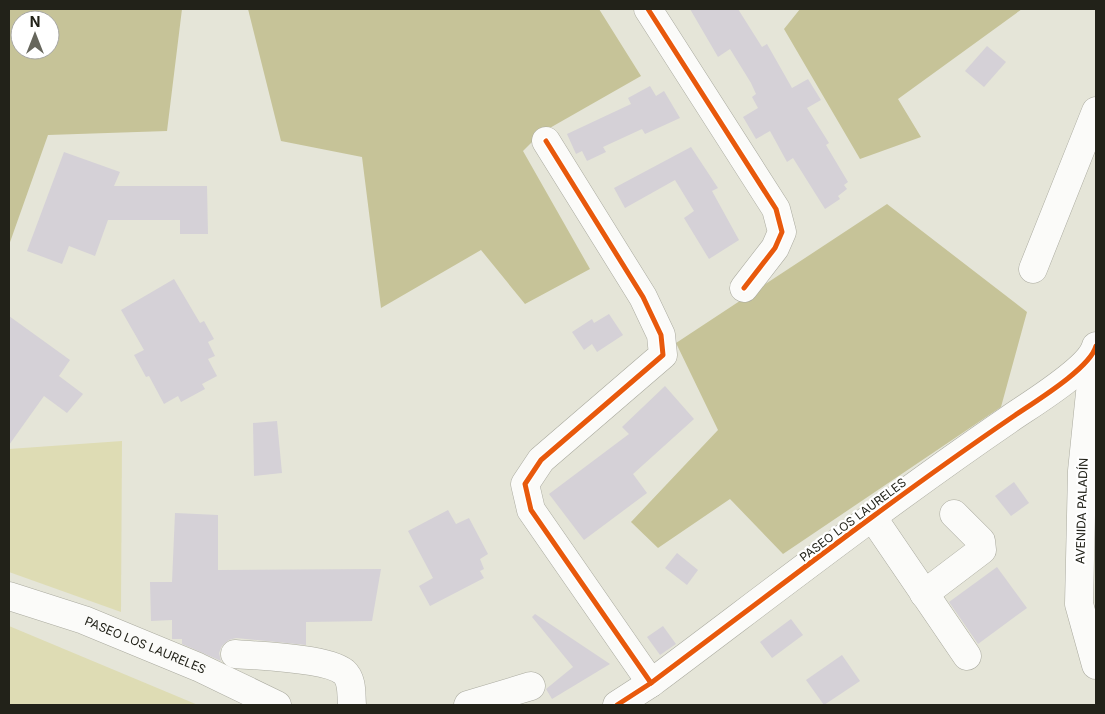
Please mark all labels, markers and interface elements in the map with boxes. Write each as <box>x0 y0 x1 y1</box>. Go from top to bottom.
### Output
north arrow <box>10 10 60 60</box>
text: N <box>30 13 40 30</box>
street label: AVENIDA PALADÍN <box>1072 458 1091 564</box>
street label: PASEO LOS LAURELES <box>796 474 909 565</box>
street label: PASEO LOS LAURELES <box>83 613 209 677</box>

